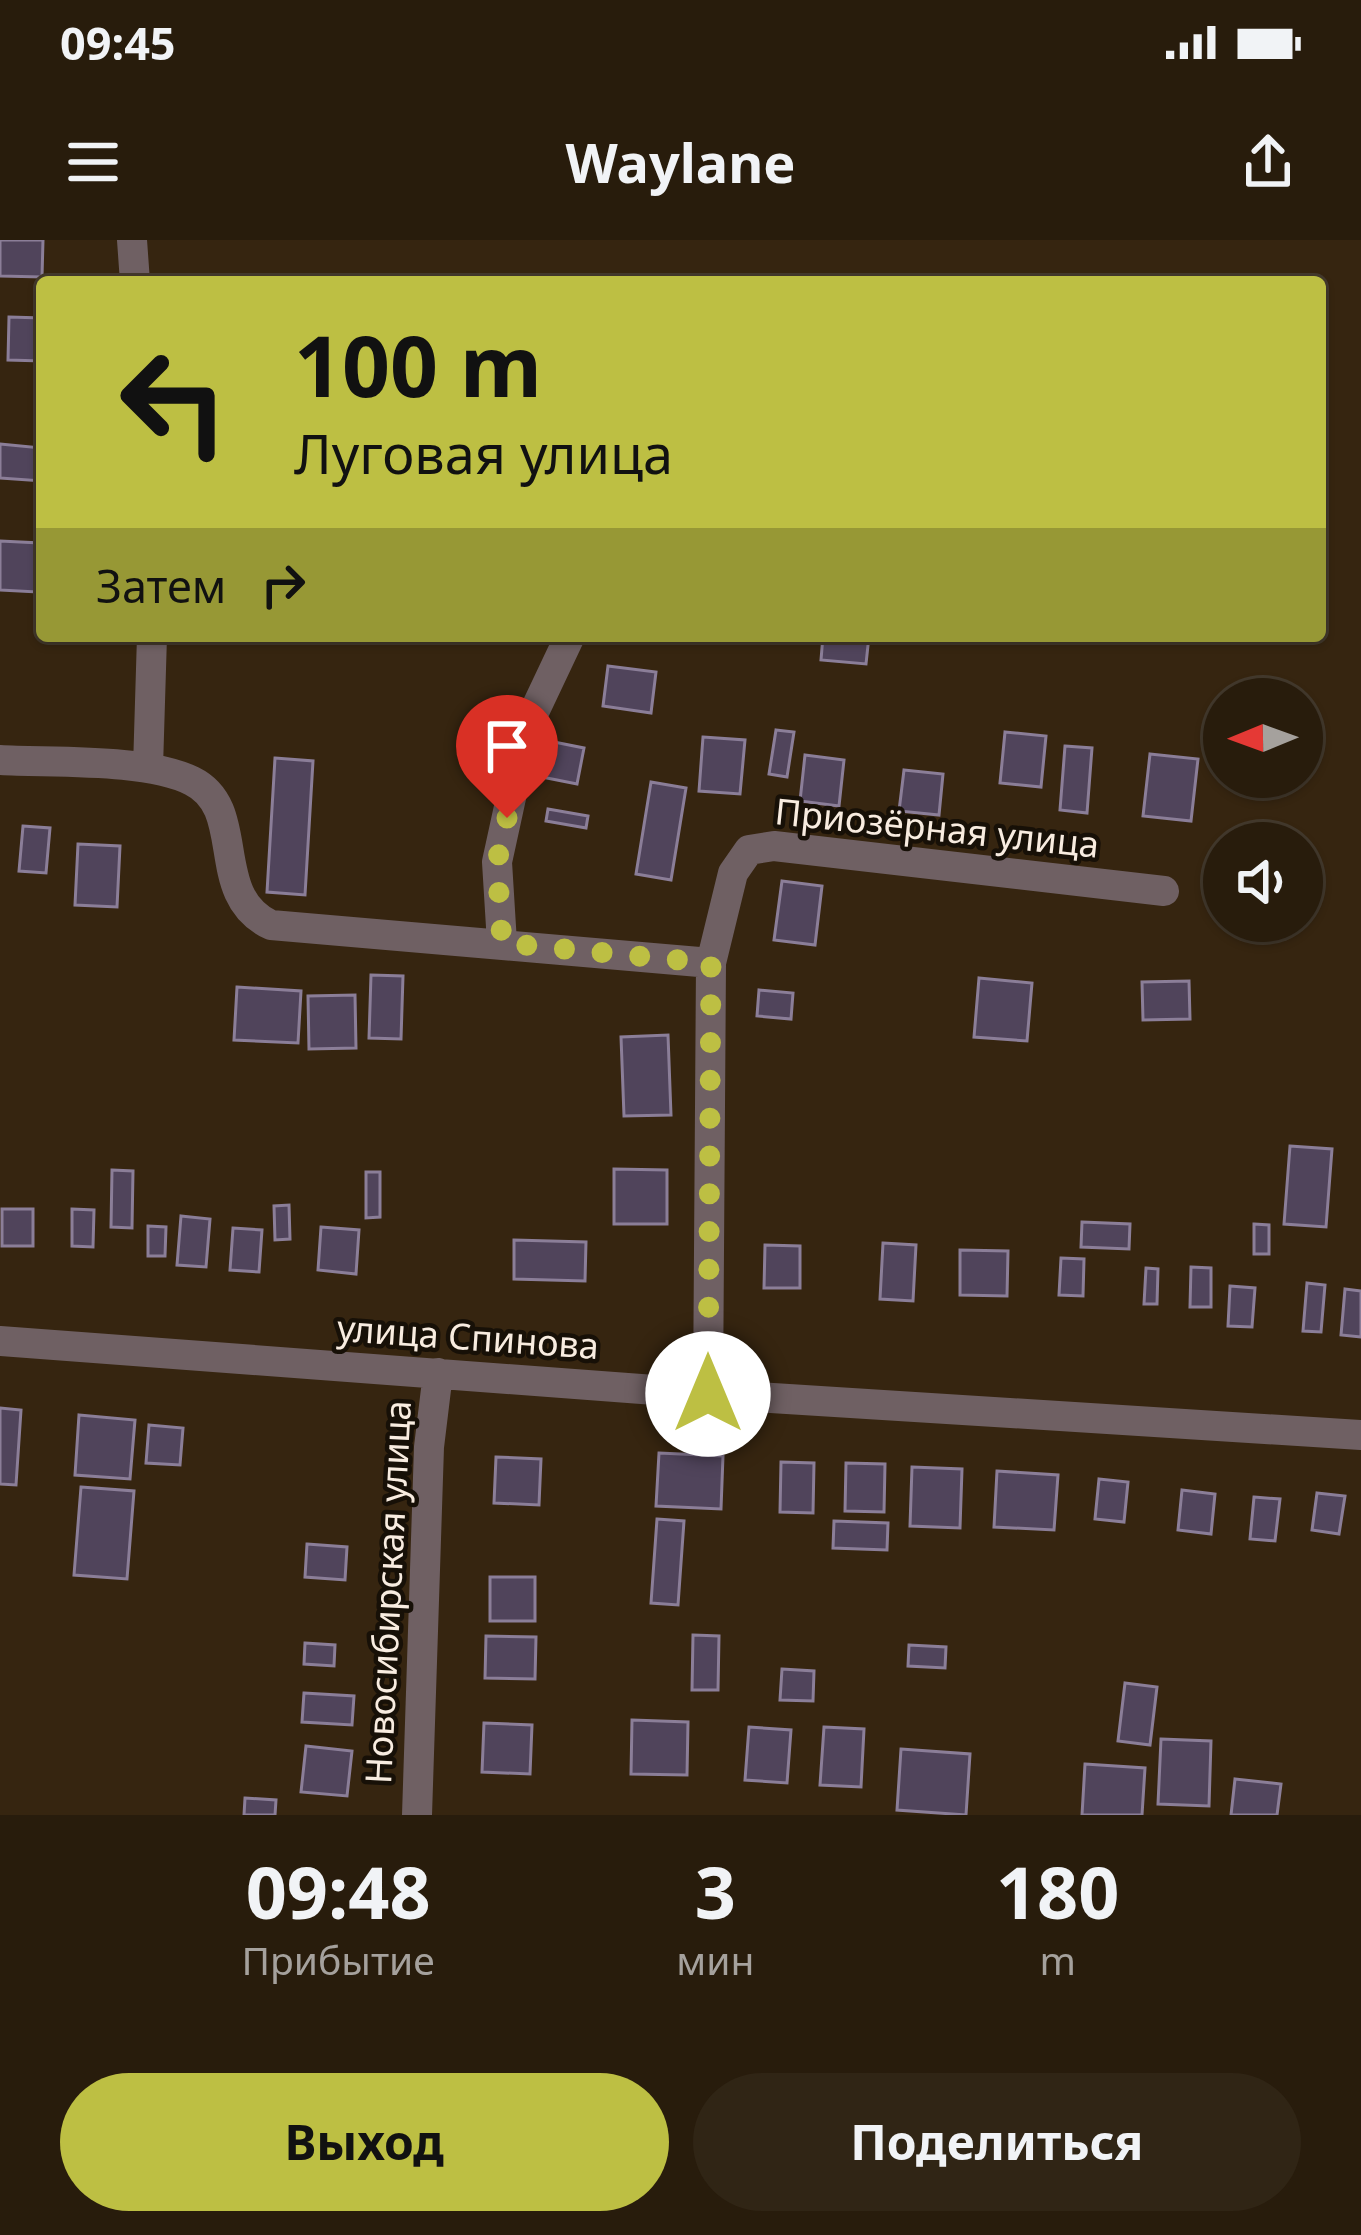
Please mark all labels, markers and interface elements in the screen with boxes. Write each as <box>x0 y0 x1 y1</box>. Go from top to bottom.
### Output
text: 09:45 <box>60 12 176 73</box>
text: Waylane <box>565 125 796 199</box>
icon: menu <box>60 129 126 195</box>
icon: share <box>1235 129 1301 195</box>
text: 100 m <box>294 307 542 422</box>
icon: left <box>96 324 252 480</box>
text: Луговая улица <box>294 416 673 490</box>
icon: right <box>250 552 316 618</box>
text: Затем <box>96 555 226 616</box>
north arrow <box>1203 678 1323 798</box>
map controls <box>1203 678 1323 942</box>
pin <box>456 695 558 818</box>
icon: arrive <box>474 713 540 779</box>
street label: Приозёрная улица <box>773 786 1102 869</box>
button: sound <box>1203 822 1323 942</box>
street label: улица Спинова <box>335 1303 601 1370</box>
position arrow <box>645 1331 771 1457</box>
street label: Новосибирская улица <box>353 1399 422 1785</box>
text: 09:48 <box>246 1842 431 1940</box>
text: 3 <box>695 1842 736 1940</box>
text: 180 <box>996 1842 1119 1940</box>
text: Прибытие <box>242 1933 435 1986</box>
text: мин <box>676 1933 754 1986</box>
text: m <box>1039 1933 1076 1986</box>
button: Выход <box>60 2073 669 2211</box>
button: Поделиться <box>693 2073 1301 2211</box>

